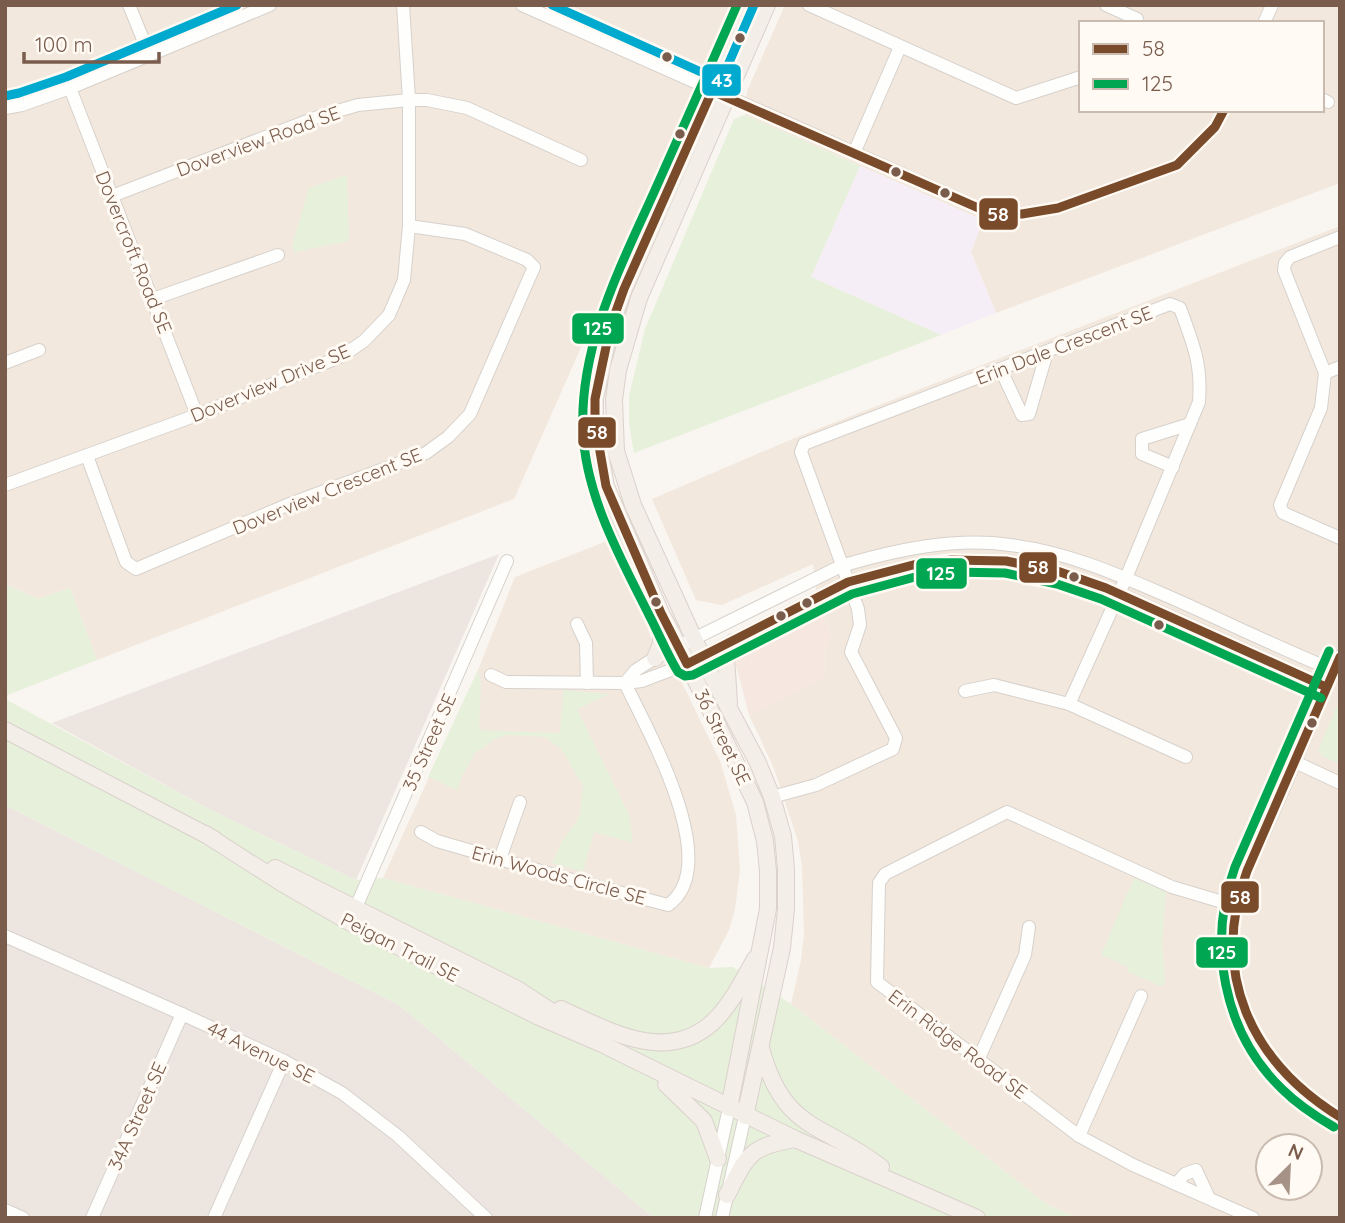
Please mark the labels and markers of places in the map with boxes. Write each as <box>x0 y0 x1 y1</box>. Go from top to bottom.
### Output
unlabelled marker <box>733 31 747 45</box>
unlabelled marker <box>660 50 674 64</box>
unlabelled marker <box>673 127 687 141</box>
unlabelled marker <box>889 165 903 179</box>
unlabelled marker <box>938 186 952 200</box>
unlabelled marker <box>1067 570 1081 584</box>
unlabelled marker <box>649 595 663 609</box>
unlabelled marker <box>800 596 814 610</box>
unlabelled marker <box>774 609 788 623</box>
unlabelled marker <box>1152 618 1166 632</box>
unlabelled marker <box>1305 716 1319 730</box>

